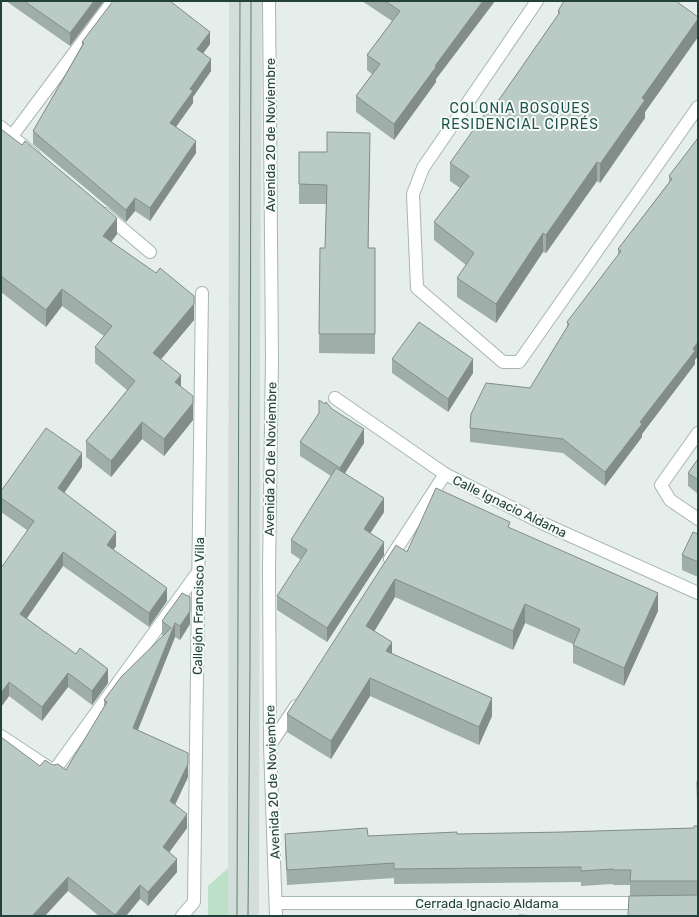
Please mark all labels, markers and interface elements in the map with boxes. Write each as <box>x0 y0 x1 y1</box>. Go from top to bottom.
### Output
street label: Avenida 20 de Noviembre <box>263 58 278 212</box>
district label: COLONIA BOSQUES RESIDENCIAL CIPRÉS <box>441 100 599 133</box>
street label: Avenida 20 de Noviembre <box>262 382 279 536</box>
street label: Calle Ignacio Aldama <box>450 472 569 542</box>
street label: Callejón Francisco Villa <box>190 537 207 675</box>
street label: Avenida 20 de Noviembre <box>262 705 283 859</box>
street label: Cerrada Ignacio Aldama <box>415 896 559 912</box>

